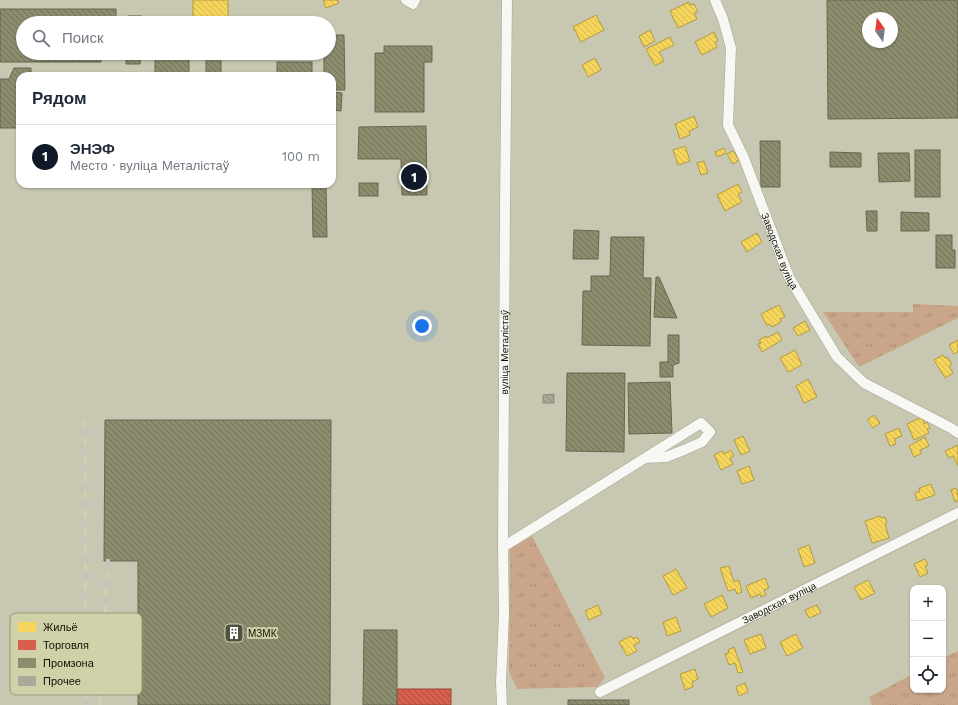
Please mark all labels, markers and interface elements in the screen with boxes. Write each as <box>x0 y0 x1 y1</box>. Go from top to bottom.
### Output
north arrow <box>862 12 898 48</box>
search box <box>16 16 336 60</box>
icon: search <box>30 27 52 49</box>
text: Поиск <box>62 29 104 47</box>
text: Рядом <box>32 88 87 108</box>
text: ЭНЭФ <box>70 140 115 158</box>
text: 1 <box>42 149 48 164</box>
text: 100 m <box>282 149 320 164</box>
text: Место · вуліца Металістаў <box>70 158 229 173</box>
pin: 1 <box>401 162 427 192</box>
street label: Заводская вуліца <box>760 211 801 291</box>
street label: вуліца Металістаў <box>498 310 510 394</box>
your location <box>412 316 432 336</box>
street label: Заводская вуліца <box>740 579 818 626</box>
map controls <box>910 585 946 693</box>
button: + <box>910 585 946 621</box>
legend <box>10 613 142 695</box>
text: Жильё <box>43 621 78 634</box>
button: − <box>910 621 946 657</box>
building icon: МЗМК <box>223 622 245 644</box>
place label: МЗМК <box>248 628 277 639</box>
text: Торговля <box>43 639 89 652</box>
text: Промзона <box>43 657 95 670</box>
button: locate <box>910 657 946 693</box>
text: Прочее <box>43 675 81 688</box>

